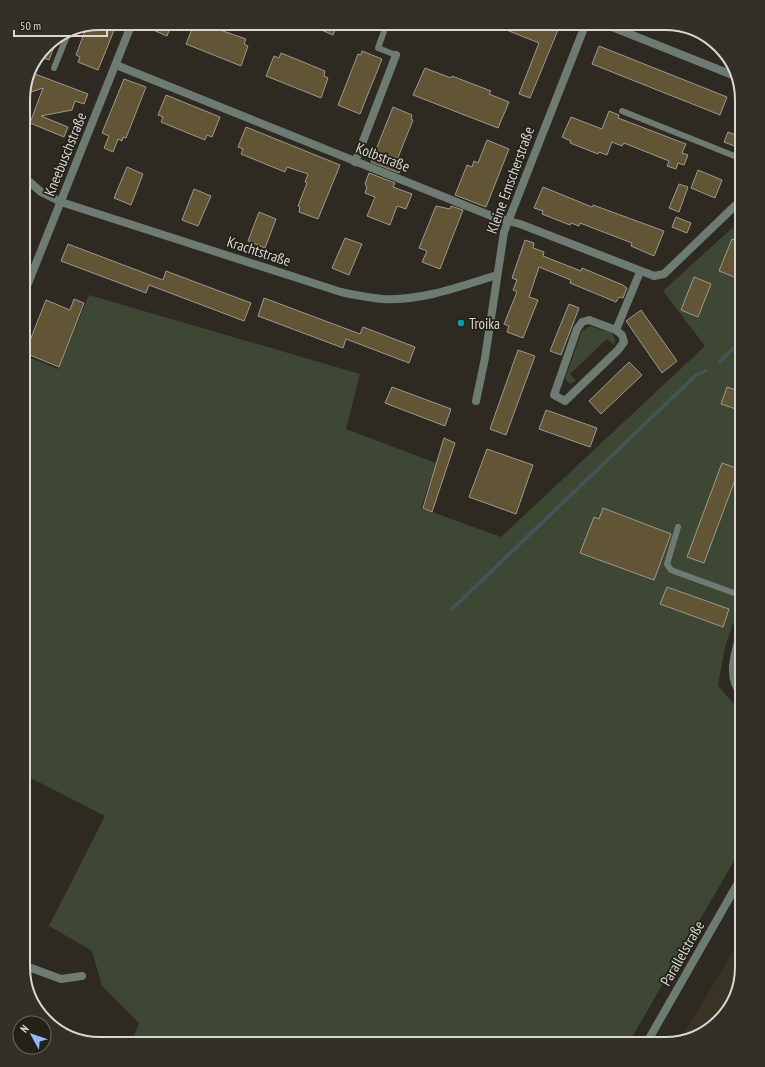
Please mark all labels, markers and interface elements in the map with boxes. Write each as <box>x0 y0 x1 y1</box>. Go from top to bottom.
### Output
scale bar <box>14 12 107 38</box>
text: 50 m <box>20 18 41 33</box>
street label: Kneebuschstraße <box>40 109 90 199</box>
street label: Kleine Emscherstraße <box>482 124 538 236</box>
street label: Kolbstraße <box>353 138 413 176</box>
street label: Krachtstraße <box>225 232 293 270</box>
place label: Troika <box>469 314 500 333</box>
marker: Troika <box>456 318 466 328</box>
street label: Parallelstraße <box>656 917 708 989</box>
north arrow <box>12 1015 52 1055</box>
text: N <box>17 1022 32 1035</box>

